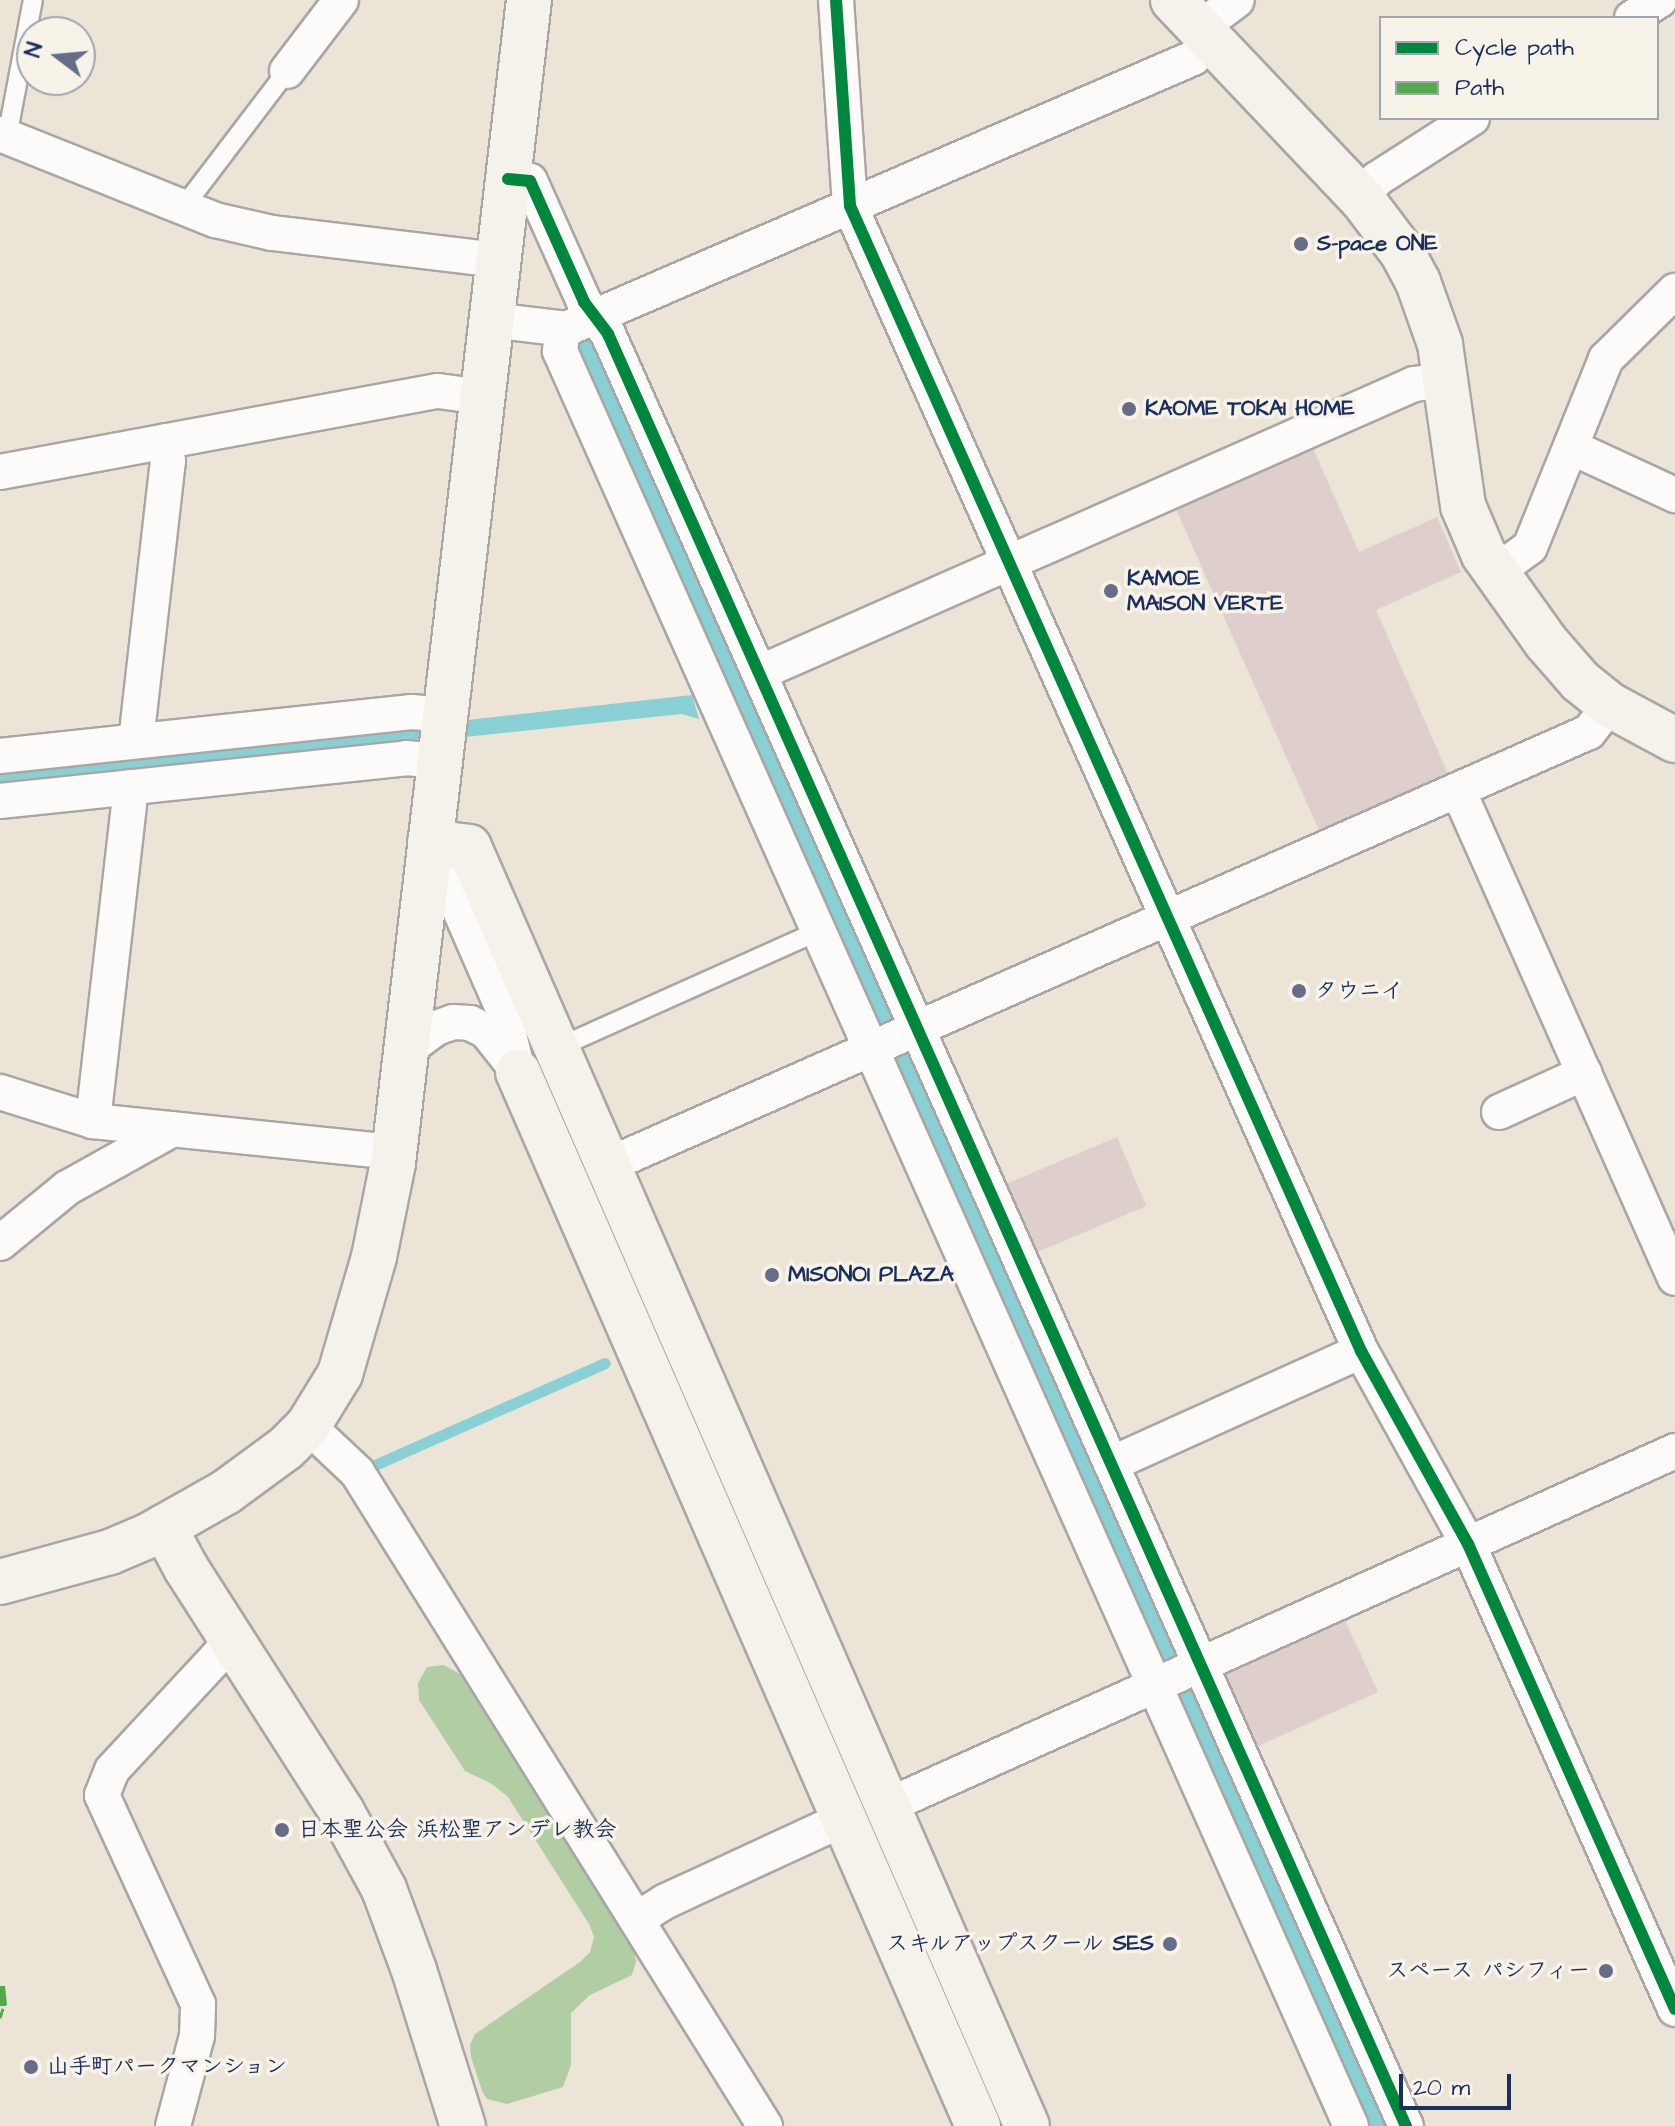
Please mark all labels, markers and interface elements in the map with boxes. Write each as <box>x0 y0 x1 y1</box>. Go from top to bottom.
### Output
north arrow <box>16 16 96 96</box>
legend <box>1379 16 1659 120</box>
text: Cycle path <box>1455 31 1574 65</box>
text: N <box>18 39 51 61</box>
text: Path <box>1455 71 1504 105</box>
place label: S-pace ONE <box>1317 231 1438 257</box>
marker: S-pace ONE <box>1292 235 1310 253</box>
place label: KAOME TOKAI HOME <box>1145 396 1354 422</box>
marker: KAOME TOKAI HOME <box>1120 400 1138 418</box>
place label: KAMOE MAISON VERTE <box>1127 565 1283 616</box>
marker: KAMOE MAISON VERTE <box>1102 582 1120 600</box>
place label: タウニイ <box>1315 978 1403 1004</box>
marker: タウニイ <box>1290 982 1308 1000</box>
place label: MISONOI PLAZA <box>788 1262 954 1288</box>
marker: MISONOI PLAZA <box>763 1266 781 1284</box>
place label: 日本聖公会 浜松聖アンデレ教会 <box>298 1817 615 1843</box>
marker: 日本聖公会 浜松聖アンデレ教会 <box>273 1821 291 1839</box>
place label: スキルアップスクール SES <box>884 1931 1154 1957</box>
marker: スキルアップスクール SES <box>1161 1935 1179 1953</box>
place label: スペース パシフィー <box>1383 1958 1590 1984</box>
marker: スペース パシフィー <box>1597 1962 1615 1980</box>
place label: 山手町パークマンション <box>47 2054 289 2080</box>
marker: 山手町パークマンション <box>22 2058 40 2076</box>
scale bar <box>1403 2058 1515 2108</box>
text: 20 m <box>1413 2071 1470 2105</box>

